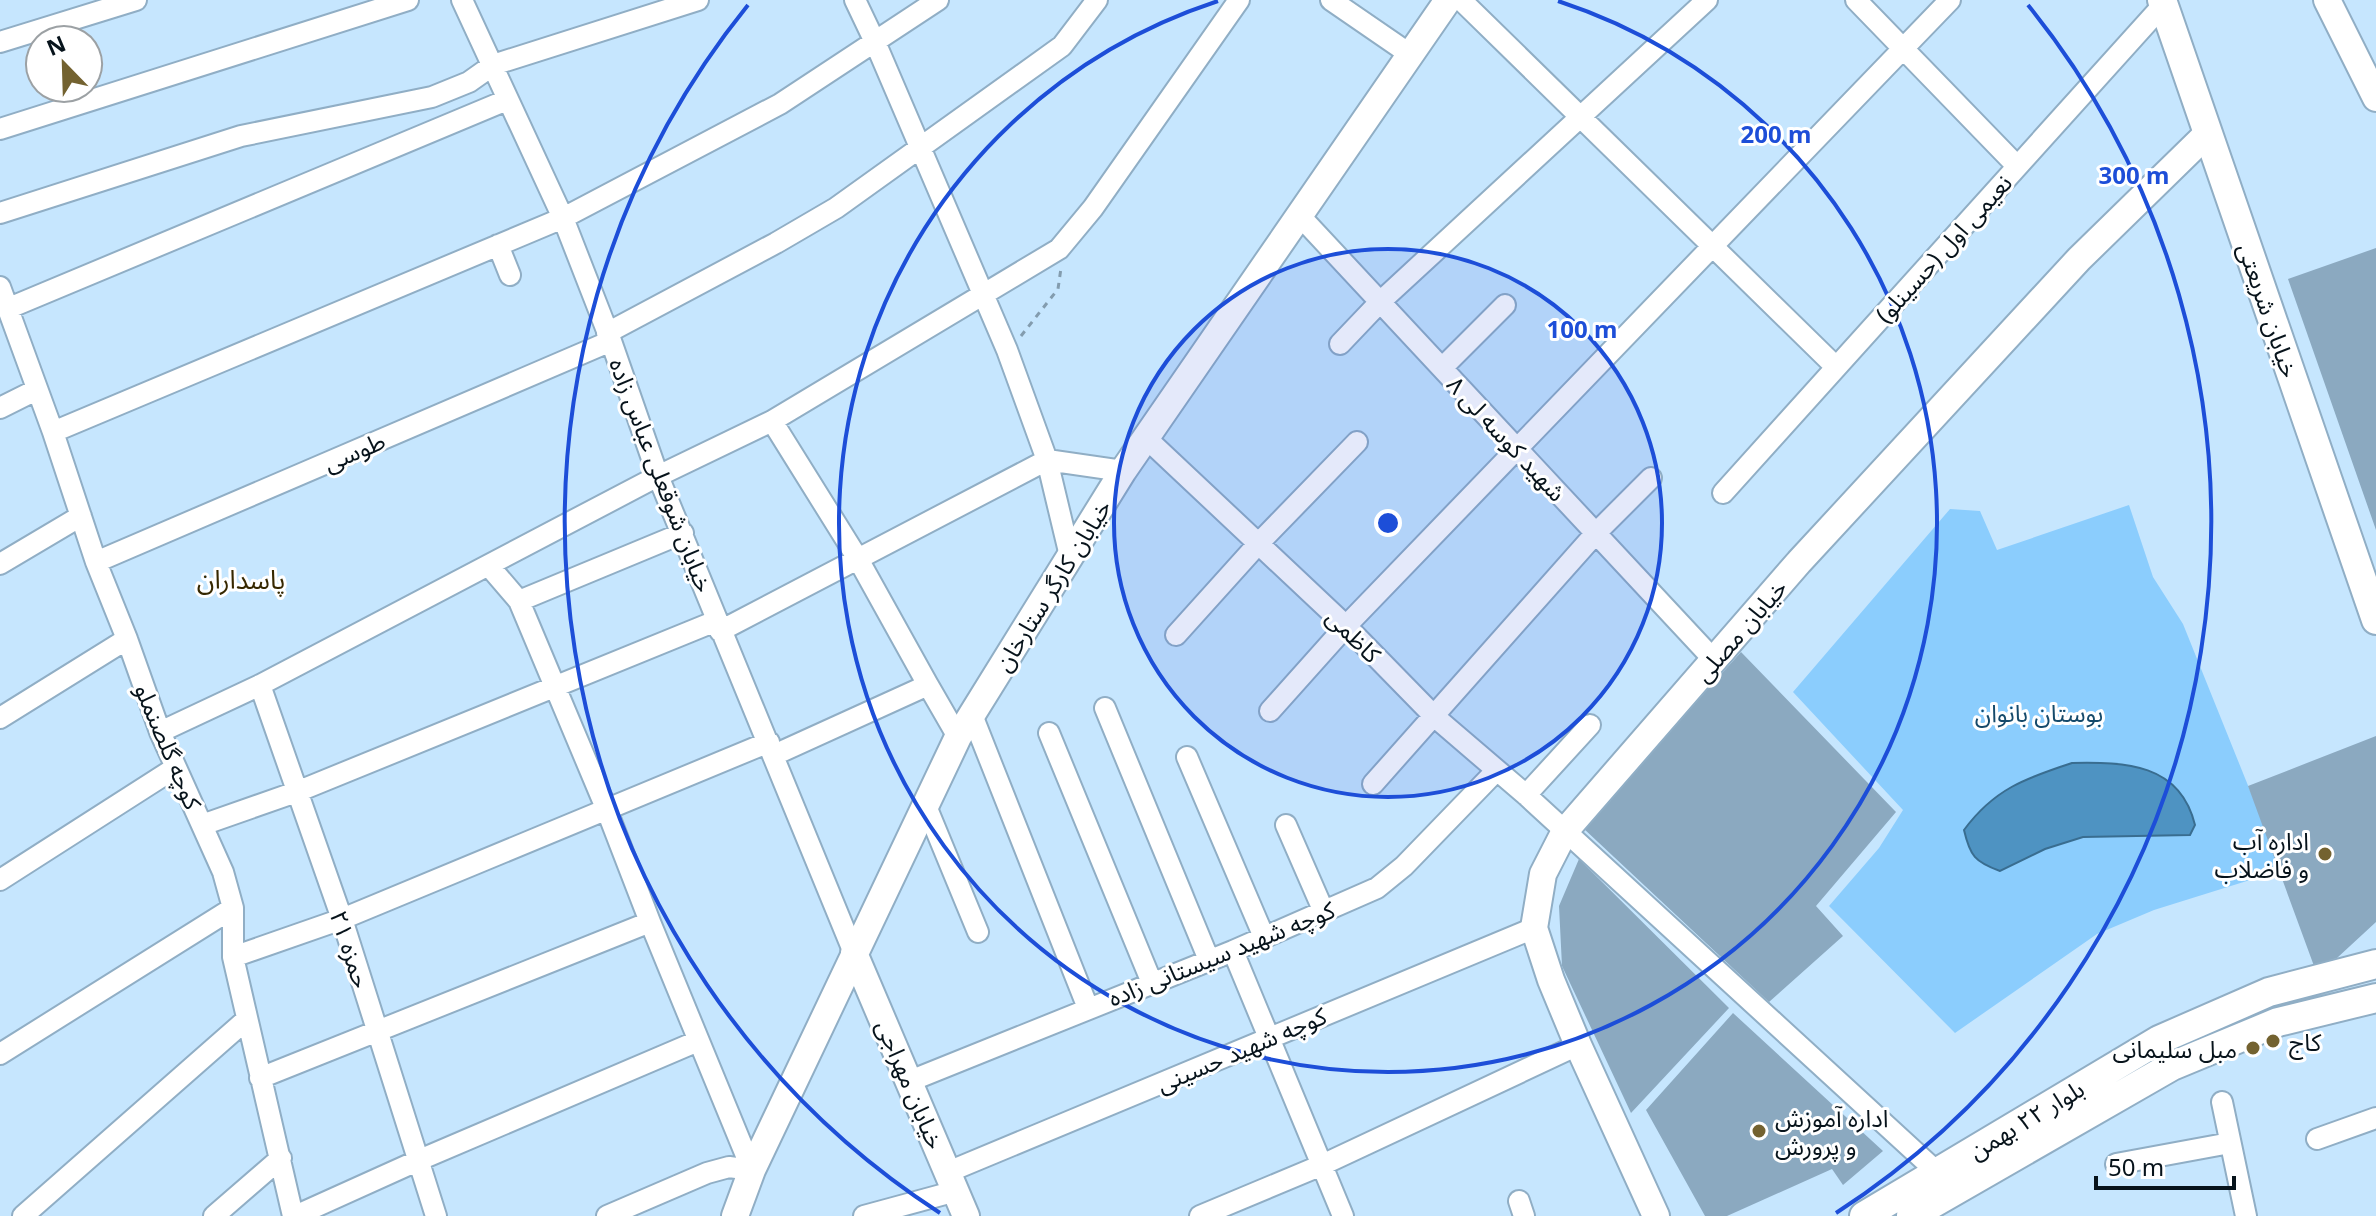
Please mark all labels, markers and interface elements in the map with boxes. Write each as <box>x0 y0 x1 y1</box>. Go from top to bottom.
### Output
north arrow <box>24 24 104 104</box>
text: N <box>42 27 70 62</box>
text: 200 m <box>1741 117 1811 150</box>
text: 300 m <box>2099 158 2169 191</box>
street label: نعیمی اول (حسینلو) <box>1867 166 2019 330</box>
street label: خیابان شریعتی <box>2231 238 2307 382</box>
text: 100 m <box>1547 312 1617 345</box>
street label: خیابان شوقعلی عباس زاده <box>602 353 722 597</box>
street label: شهید کوسه لی ۸ <box>1440 368 1574 508</box>
street label: طوسی <box>318 423 390 479</box>
street label: خیابان کارگر ستارخان <box>986 493 1118 677</box>
centre of rings <box>1374 509 1402 537</box>
district label: پاسداران <box>197 561 285 597</box>
street label: خیابان مصلی <box>1686 571 1794 689</box>
street label: کاظمی <box>1319 600 1389 670</box>
street label: کوچه گلصنملو <box>128 678 211 815</box>
park label: بوستان بانوان <box>1975 696 2103 729</box>
place label: اداره آب و فاضلاب <box>2214 824 2309 885</box>
marker: اداره آب و فاضلاب <box>2316 845 2334 863</box>
street label: کوچه شهید سیستانی زاده <box>1103 892 1340 1014</box>
street label: حمزه ۲۱ <box>323 906 379 992</box>
street label: کوچه شهید حسینی <box>1151 998 1332 1100</box>
street label: خیابان مهراجی <box>869 1014 953 1154</box>
place label: کاج <box>2289 1025 2322 1060</box>
place label: مبل سلیمانی <box>2112 1032 2237 1065</box>
marker: کاج <box>2264 1032 2282 1050</box>
marker: مبل سلیمانی <box>2244 1039 2262 1057</box>
street label: بلوار ۲۲ بهمن <box>1962 1072 2090 1166</box>
place label: اداره آموزش و پرورش <box>1775 1101 1888 1162</box>
marker: اداره آموزش و پرورش <box>1750 1122 1768 1140</box>
scale bar <box>2096 1140 2234 1190</box>
text: 50 m <box>2108 1150 2164 1183</box>

